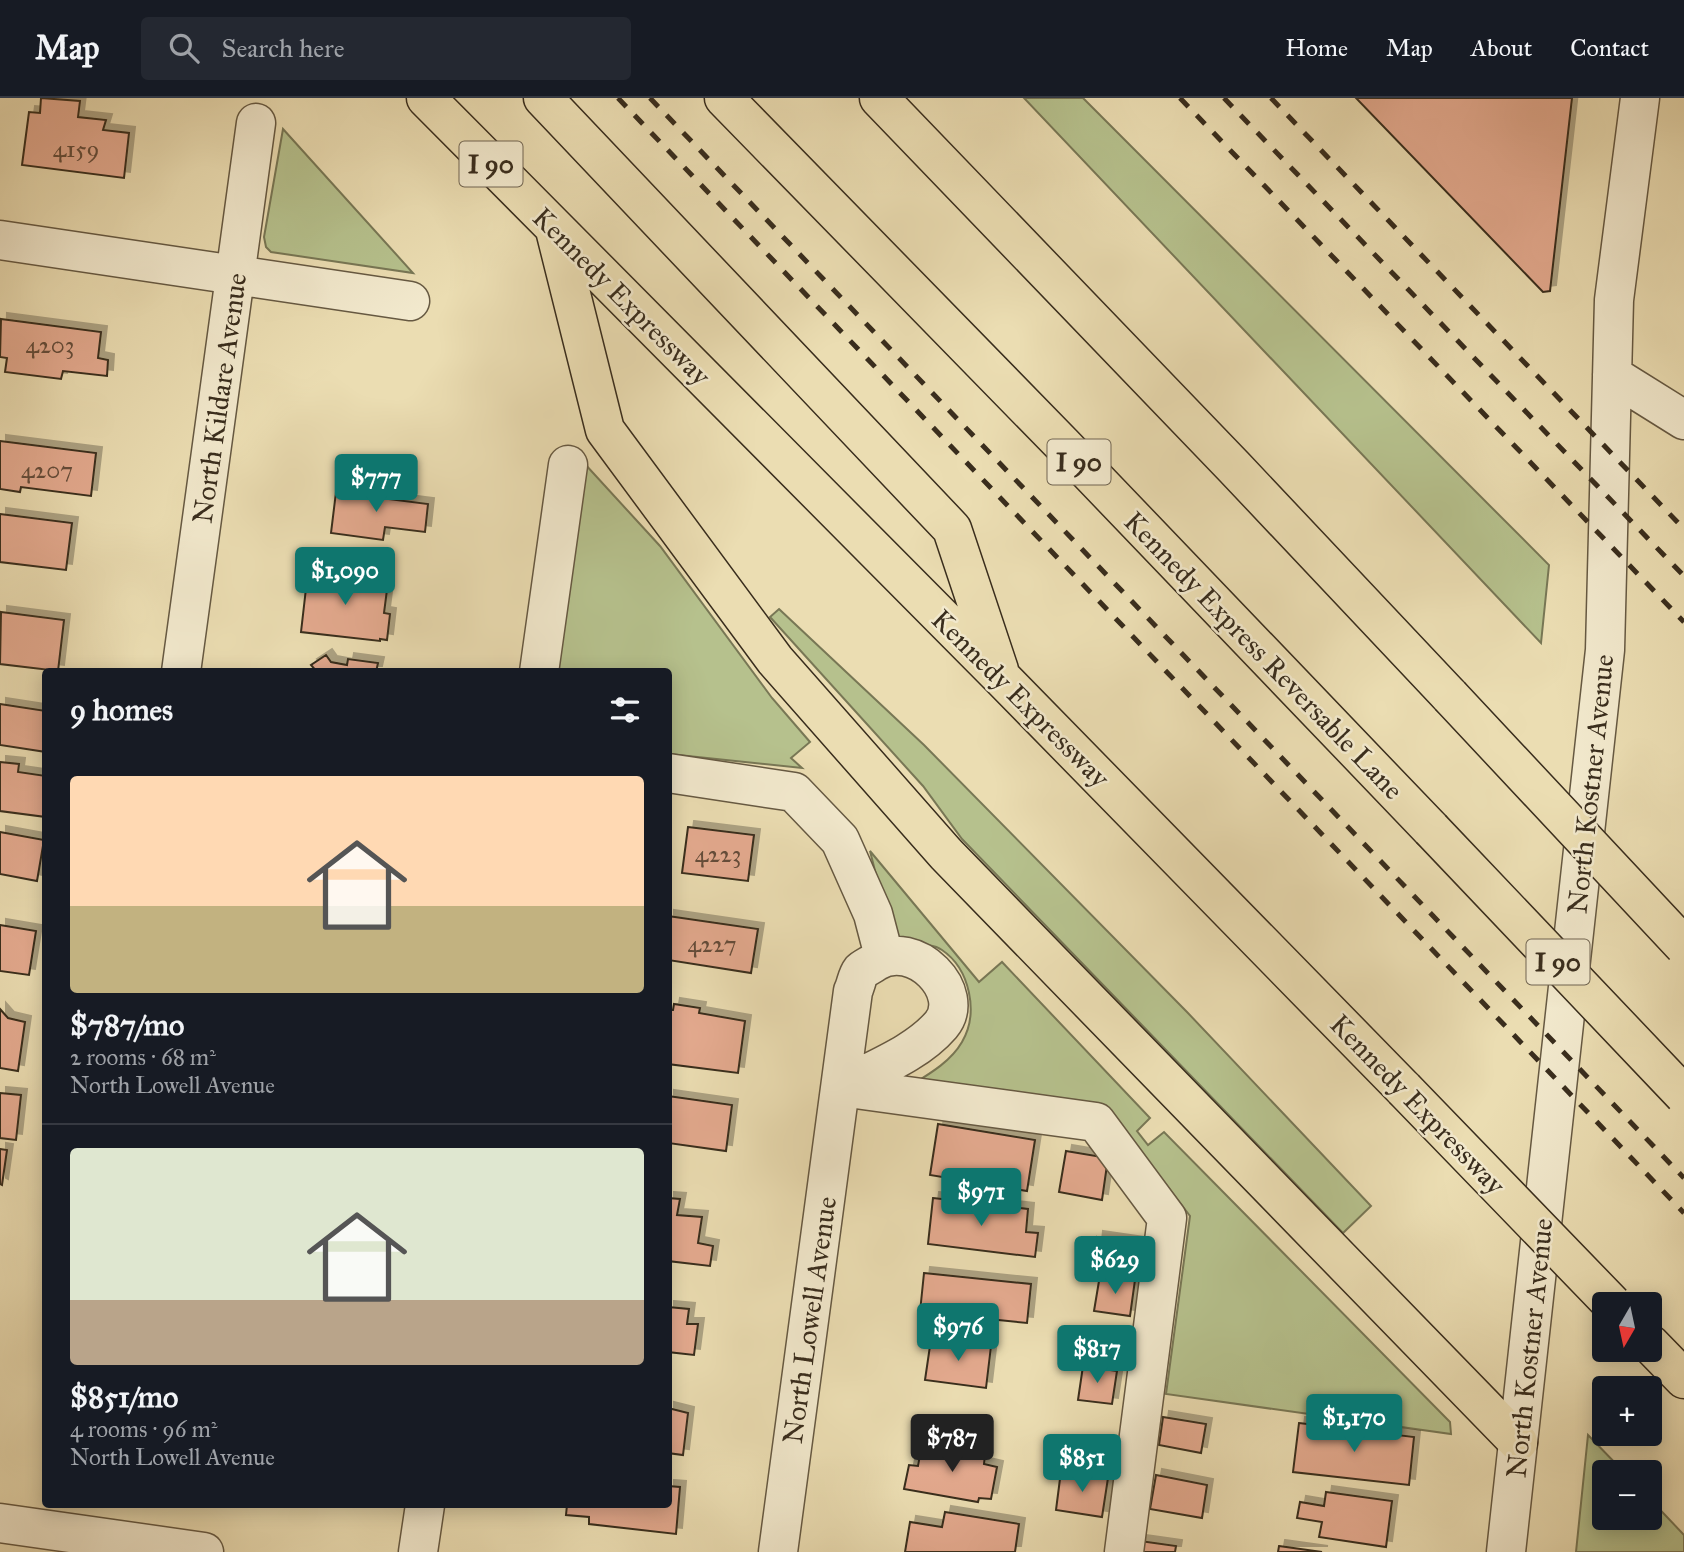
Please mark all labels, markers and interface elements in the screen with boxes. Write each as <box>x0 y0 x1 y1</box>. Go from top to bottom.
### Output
search box <box>141 17 631 80</box>
text: Map <box>35 28 99 68</box>
icon: search <box>165 29 203 67</box>
text: Search here <box>221 32 345 64</box>
text: Home <box>1285 33 1348 63</box>
text: Map <box>1386 33 1433 63</box>
text: About <box>1471 33 1532 63</box>
text: Contact <box>1570 33 1649 63</box>
house number: 4159 <box>53 134 99 164</box>
road number: I 90 <box>460 142 522 186</box>
street label: Kennedy Expressway <box>525 200 719 393</box>
street label: North Kildare Avenue <box>185 271 254 526</box>
house number: 4203 <box>26 330 74 360</box>
road number: I 90 <box>1048 440 1110 484</box>
pin: $777 <box>335 454 417 514</box>
house number: 4207 <box>21 455 73 485</box>
text: $777 <box>351 463 401 491</box>
street label: Kennedy Express Reversable Lane <box>1117 504 1411 807</box>
pin: $1,090 <box>288 547 402 607</box>
text: $1,090 <box>311 556 379 584</box>
street label: Kennedy Expressway <box>924 602 1118 795</box>
street label: North Kostner Avenue <box>1559 653 1622 916</box>
icon: filters <box>606 691 644 729</box>
text: 9 homes <box>70 692 173 728</box>
icon: home <box>294 822 420 948</box>
house number: 4223 <box>695 839 741 869</box>
house number: 4227 <box>687 929 737 959</box>
road number: I 90 <box>1526 940 1590 984</box>
text: $787/mo <box>70 1007 184 1043</box>
street label: Kennedy Expressway <box>1322 1007 1513 1203</box>
text: 2 rooms · 68 m² <box>70 1043 216 1071</box>
text: North Lowell Avenue <box>70 1071 275 1099</box>
pin: $971 <box>940 1168 1022 1228</box>
text: $971 <box>957 1177 1005 1205</box>
icon: home <box>294 1194 420 1320</box>
street label: North Lowell Avenue <box>775 1194 844 1446</box>
street label: North Kostner Avenue <box>1498 1217 1561 1480</box>
pin: $629 <box>1074 1236 1156 1296</box>
text: $629 <box>1090 1245 1140 1273</box>
north arrow <box>1592 1292 1662 1362</box>
map controls <box>1592 1292 1662 1530</box>
pin: $976 <box>917 1304 999 1363</box>
text: $976 <box>933 1312 983 1340</box>
pin: $817 <box>1056 1326 1138 1385</box>
text: $817 <box>1073 1334 1121 1362</box>
button: + <box>1592 1376 1662 1446</box>
text: $851/mo <box>70 1379 178 1415</box>
pin: $1,170 <box>1297 1394 1411 1454</box>
text: $1,170 <box>1322 1403 1386 1431</box>
pin: $787 <box>911 1414 993 1474</box>
text: 4 rooms · 96 m² <box>70 1415 217 1443</box>
text: $787 <box>927 1423 977 1451</box>
pin: $851 <box>1041 1434 1123 1494</box>
text: North Lowell Avenue <box>70 1443 275 1471</box>
text: $851 <box>1059 1443 1105 1471</box>
button: − <box>1592 1460 1662 1530</box>

